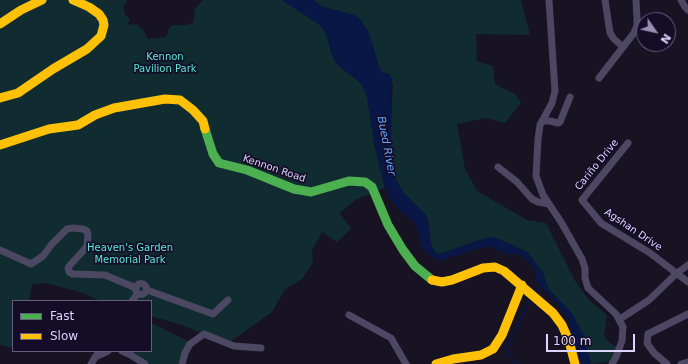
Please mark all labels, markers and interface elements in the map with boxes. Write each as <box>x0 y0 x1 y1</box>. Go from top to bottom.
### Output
north arrow <box>636 12 676 52</box>
text: N <box>658 31 674 46</box>
park label: Kennon Pavilion Park <box>133 51 197 74</box>
water label: Bued River <box>374 115 398 177</box>
street label: Cariño Drive <box>573 137 621 193</box>
street label: Kennon Road <box>241 153 307 185</box>
street label: Agshan Drive <box>602 206 664 254</box>
park label: Heaven's Garden Memorial Park <box>87 242 173 266</box>
legend <box>12 300 152 352</box>
text: Fast <box>50 309 74 323</box>
scale bar <box>548 326 637 352</box>
text: Slow <box>50 329 78 343</box>
text: 100 m <box>553 334 591 348</box>

